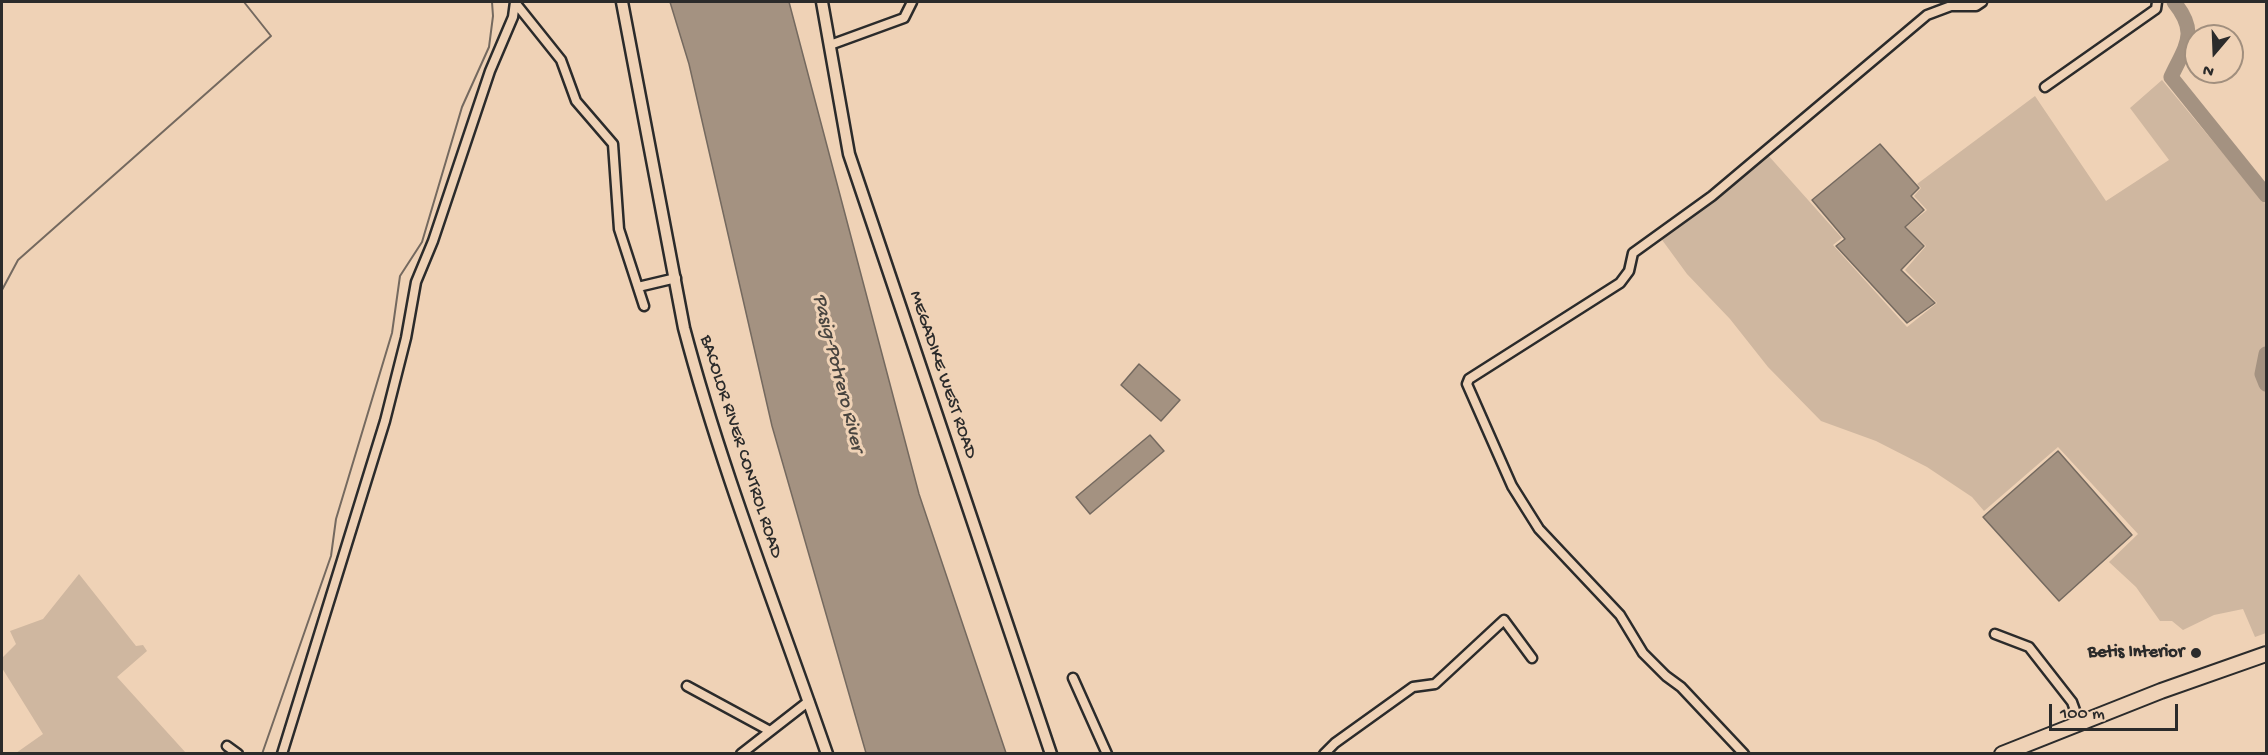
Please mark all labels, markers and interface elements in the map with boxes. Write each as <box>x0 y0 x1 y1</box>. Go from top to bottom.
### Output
north arrow <box>2184 24 2244 84</box>
text: N <box>2201 59 2217 80</box>
street label: MEGADIKE WEST ROAD <box>903 288 981 462</box>
water label: Pasig-Potrero River <box>806 292 868 454</box>
street label: BACOLOR RIVER CONTROL ROAD <box>694 333 786 561</box>
place label: Betis Interior <box>2088 642 2184 664</box>
marker: Betis Interior <box>2189 646 2203 660</box>
scale bar <box>2052 692 2181 730</box>
text: 100 m <box>2060 704 2105 725</box>

